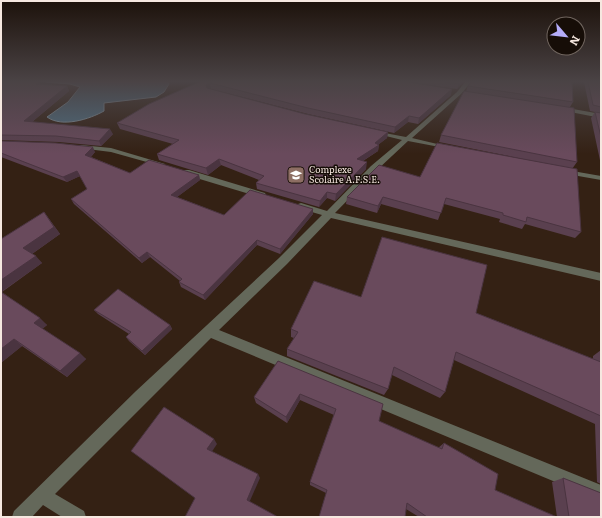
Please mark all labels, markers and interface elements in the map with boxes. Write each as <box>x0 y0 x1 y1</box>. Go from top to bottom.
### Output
north arrow <box>546 16 586 56</box>
text: N <box>566 33 585 49</box>
place label: Complexe Scolaire A.F.S.E. <box>309 162 380 186</box>
school or university icon: Complexe Scolaire A.F.S.E. <box>286 165 306 185</box>

